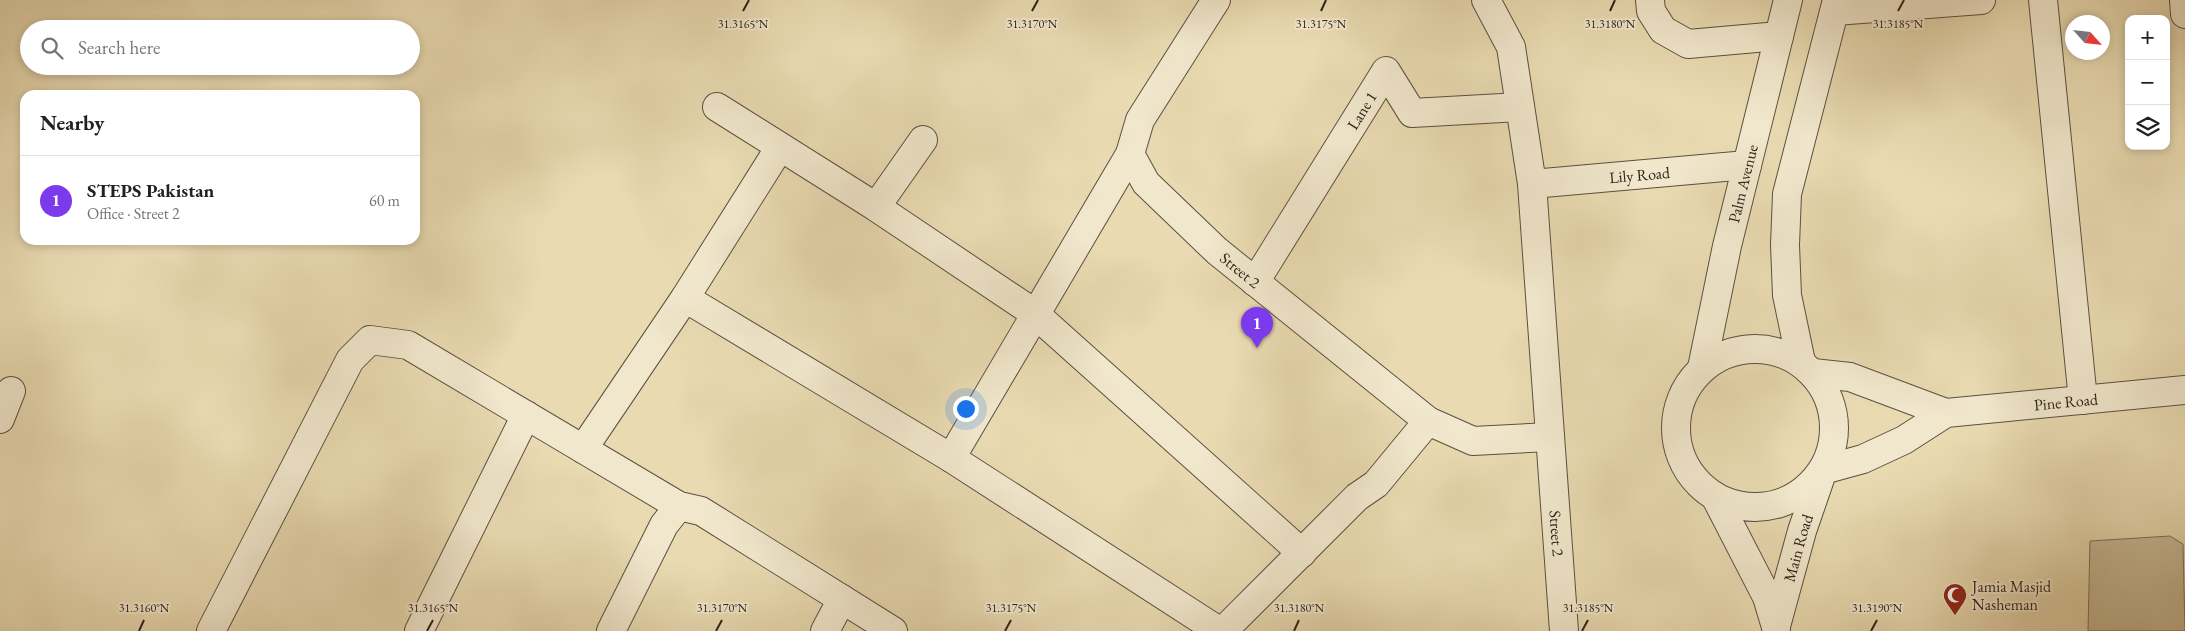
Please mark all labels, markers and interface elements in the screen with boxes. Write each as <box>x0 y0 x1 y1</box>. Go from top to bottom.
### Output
north arrow <box>2065 15 2110 60</box>
map controls <box>2125 15 2170 150</box>
button: + <box>2125 15 2170 60</box>
text: 31.3165°N <box>718 16 769 32</box>
text: 31.3170°N <box>1007 16 1058 32</box>
text: 31.3175°N <box>1296 16 1347 32</box>
text: 31.3180°N <box>1585 16 1636 32</box>
text: 31.3185°N <box>1873 16 1924 32</box>
search box <box>20 20 420 75</box>
icon: search <box>38 34 66 62</box>
text: Search here <box>78 35 160 60</box>
button: − <box>2125 60 2170 105</box>
street label: Lane 1 <box>1342 87 1381 133</box>
button: layers <box>2125 105 2170 150</box>
text: Nearby <box>40 109 104 136</box>
street label: Palm Avenue <box>1723 142 1762 225</box>
street label: Lily Road <box>1608 161 1672 188</box>
text: STEPS Pakistan <box>87 178 214 203</box>
text: 1 <box>52 190 60 211</box>
text: 60 m <box>369 190 400 211</box>
text: Office · Street 2 <box>87 203 180 224</box>
street label: Street 2 <box>1216 247 1265 293</box>
pin: 1 <box>1241 307 1273 348</box>
street label: Pine Road <box>2033 388 2100 415</box>
your location <box>953 396 979 422</box>
street label: Street 2 <box>1545 510 1569 557</box>
street label: Main Road <box>1778 510 1818 584</box>
place label: Jamia Masjid Nasheman <box>1970 576 2052 615</box>
mosque icon: Jamia Masjid Nasheman <box>1942 582 1968 616</box>
text: 31.3160°N <box>119 600 170 616</box>
text: 31.3165°N <box>408 600 459 616</box>
text: 31.3170°N <box>697 600 748 616</box>
text: 31.3175°N <box>986 600 1037 616</box>
text: 31.3180°N <box>1274 600 1325 616</box>
text: 31.3185°N <box>1563 600 1614 616</box>
text: 31.3190°N <box>1852 600 1903 616</box>

